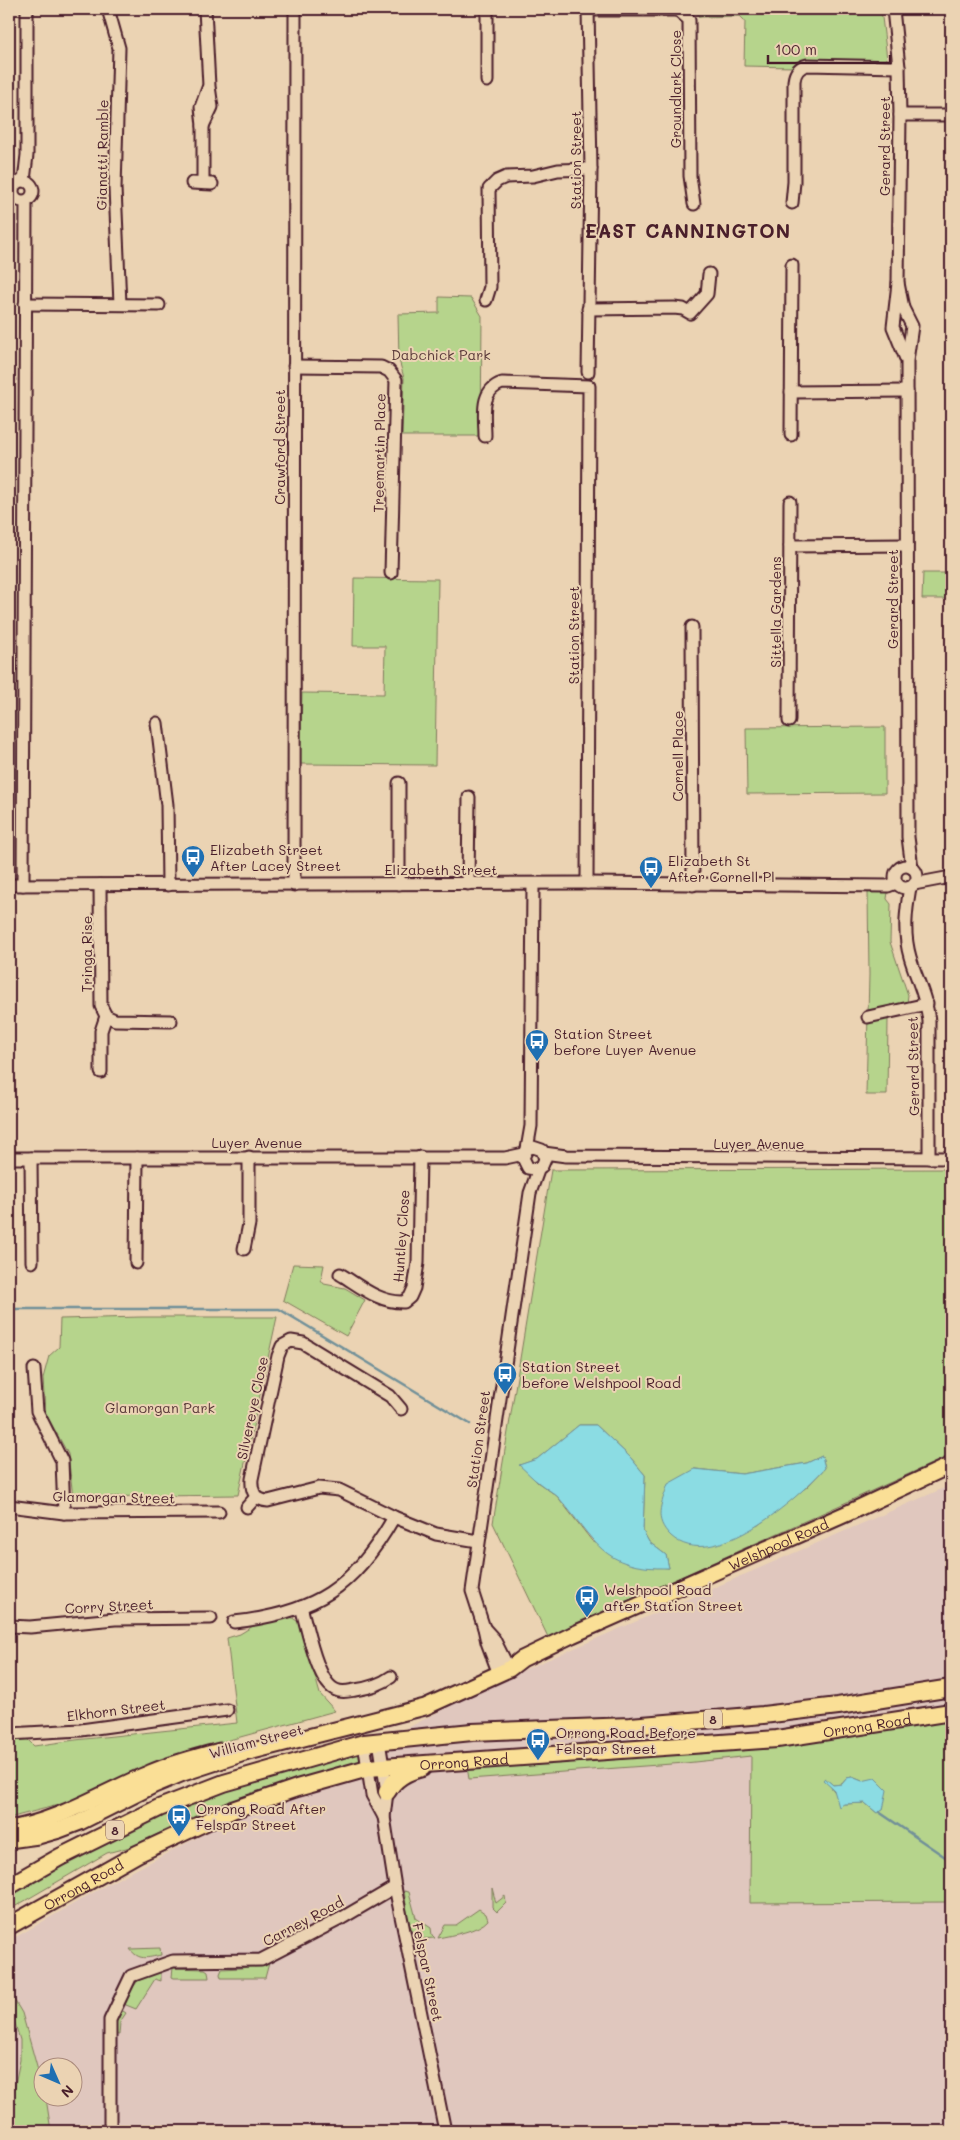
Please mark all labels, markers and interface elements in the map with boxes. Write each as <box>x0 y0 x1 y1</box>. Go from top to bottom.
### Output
street label: Groundlark Close <box>666 30 685 148</box>
scale bar <box>768 32 890 64</box>
text: 100 m <box>775 39 817 59</box>
street label: Gerard Street <box>875 96 894 196</box>
street label: Gianatti Ramble <box>92 99 112 211</box>
street label: Station Street <box>566 111 585 209</box>
district label: EAST CANNINGTON <box>585 218 791 243</box>
park label: Dabchick Park <box>391 345 491 364</box>
street label: Crawford Street <box>270 389 289 505</box>
street label: Treemartin Place <box>368 393 390 513</box>
street label: Gerard Street <box>883 549 902 649</box>
street label: Sittella Gardens <box>766 556 785 668</box>
street label: Station Street <box>564 586 583 684</box>
street label: Cornell Place <box>668 711 687 801</box>
place label: Elizabeth Street After Lacey Street <box>210 840 341 875</box>
bus stop icon: Elizabeth Street After Lacey Street <box>180 844 206 878</box>
place label: Elizabeth St After Cornell Pl <box>668 851 775 886</box>
bus stop icon: Elizabeth St After Cornell Pl <box>638 855 664 889</box>
street label: Elizabeth Street <box>384 860 498 879</box>
street label: Tringa Rise <box>77 916 96 992</box>
street label: Gerard Street <box>903 1016 923 1116</box>
place label: Station Street before Luyer Avenue <box>554 1024 696 1059</box>
bus stop icon: Station Street before Luyer Avenue <box>524 1028 550 1062</box>
street label: Luyer Avenue <box>212 1133 302 1152</box>
street label: Luyer Avenue <box>714 1134 804 1153</box>
street label: Huntley Close <box>388 1189 414 1283</box>
street label: Silvereye Close <box>232 1355 272 1461</box>
place label: Station Street before Welshpool Road <box>522 1357 681 1392</box>
bus stop icon: Station Street before Welshpool Road <box>492 1361 518 1395</box>
street label: Station Street <box>462 1389 494 1489</box>
park label: Glamorgan Park <box>105 1398 215 1417</box>
street label: Glamorgan Street <box>52 1486 176 1508</box>
street label: Welshpool Road <box>725 1513 831 1574</box>
place label: Welshpool Road after Station Street <box>604 1580 743 1615</box>
bus stop icon: Welshpool Road after Station Street <box>574 1584 600 1618</box>
street label: Corry Street <box>64 1594 154 1618</box>
street label: Elkhorn Street <box>66 1695 166 1725</box>
street label: Orrong Road <box>822 1709 912 1741</box>
road number: 8 <box>704 1710 722 1728</box>
street label: William Street <box>207 1719 305 1763</box>
place label: Orrong Road Before Felspar Street <box>556 1723 696 1758</box>
bus stop icon: Orrong Road Before Felspar Street <box>525 1727 551 1761</box>
street label: Orrong Road <box>419 1749 509 1774</box>
place label: Orrong Road After Felspar Street <box>196 1799 326 1834</box>
bus stop icon: Orrong Road After Felspar Street <box>166 1803 192 1837</box>
road number: 8 <box>106 1820 124 1840</box>
street label: Orrong Road <box>40 1854 127 1914</box>
street label: Carney Road <box>259 1892 347 1950</box>
street label: Felspar Street <box>408 1921 448 2023</box>
north arrow <box>32 2058 82 2108</box>
text: N <box>57 2081 78 2102</box>

